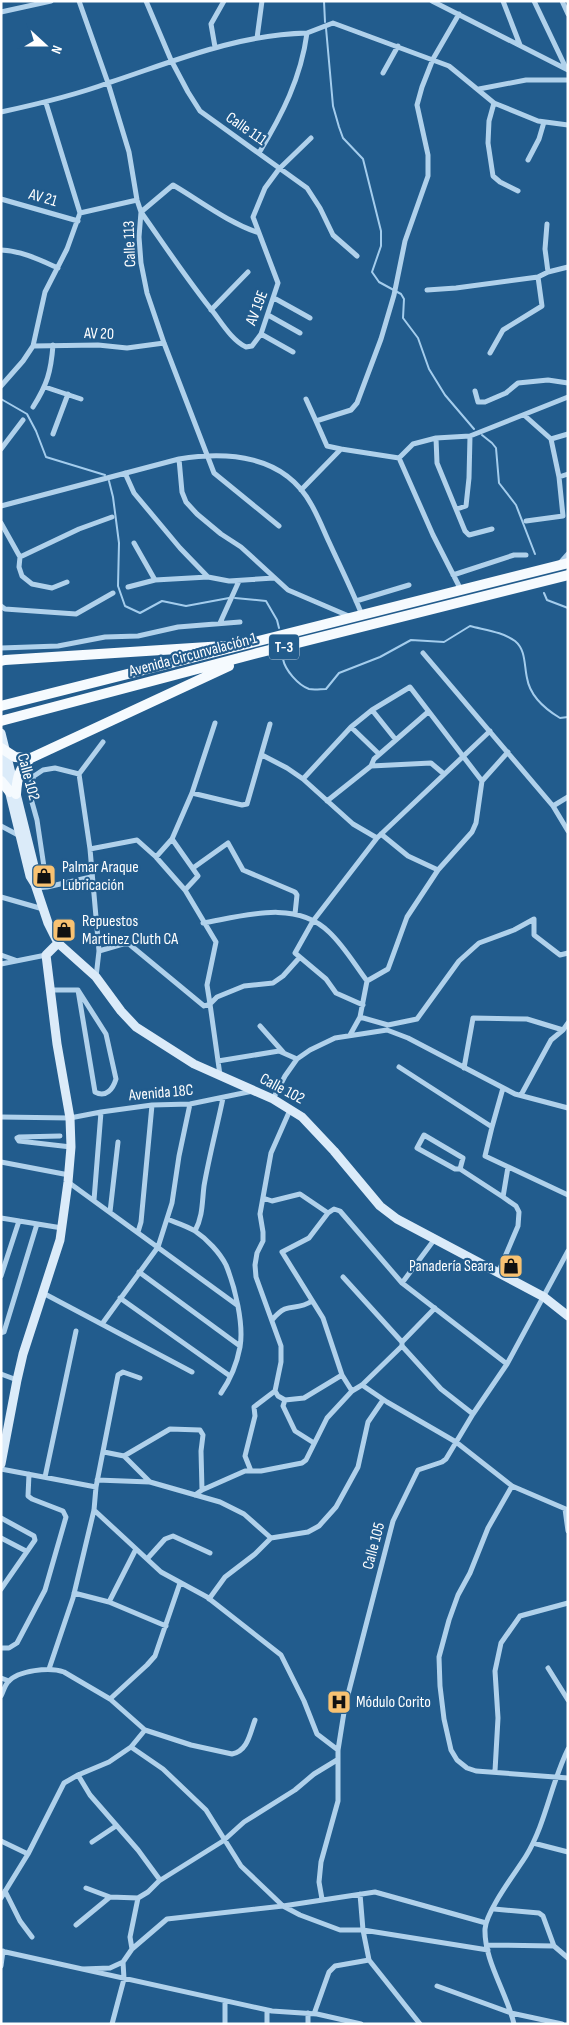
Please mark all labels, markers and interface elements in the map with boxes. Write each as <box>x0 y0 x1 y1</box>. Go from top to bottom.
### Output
north arrow <box>20 20 70 70</box>
text: N <box>47 43 66 56</box>
street label: Calle 111 <box>222 108 270 150</box>
street label: AV 21 <box>26 185 60 211</box>
street label: Calle 113 <box>120 220 140 268</box>
street label: AV 19E <box>241 288 272 329</box>
street label: AV 20 <box>83 324 114 344</box>
street label: Avenida Circunvalación 1 <box>126 629 259 681</box>
road number: T-3 <box>269 634 299 660</box>
street label: Calle 102 <box>13 751 43 803</box>
place label: Palmar Araque Lubricación <box>62 858 139 895</box>
shop icon: Palmar Araque Lubricación <box>31 863 57 889</box>
place label: Repuestos Martinez Cluth CA <box>82 912 178 949</box>
shop icon: Repuestos Martinez Cluth CA <box>51 917 77 943</box>
street label: Calle 102 <box>256 1069 308 1109</box>
street label: Avenida 18C <box>127 1081 194 1105</box>
shop icon: Panadería Seara <box>498 1253 524 1279</box>
place label: Panadería Seara <box>409 1257 494 1276</box>
street label: Calle 105 <box>359 1520 389 1572</box>
hospital icon: Módulo Corito <box>326 1689 352 1715</box>
place label: Módulo Corito <box>356 1693 431 1712</box>

